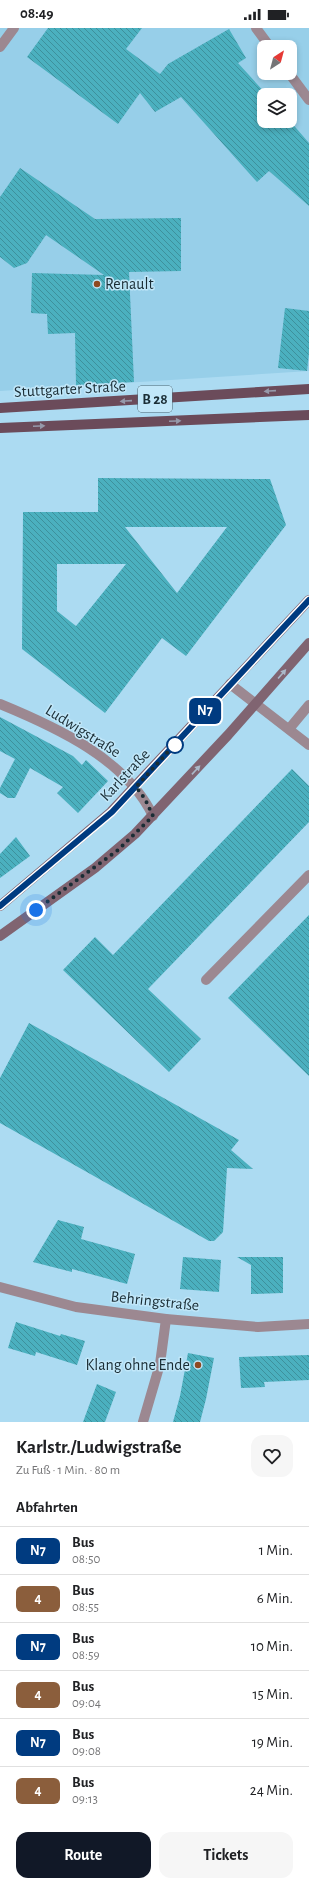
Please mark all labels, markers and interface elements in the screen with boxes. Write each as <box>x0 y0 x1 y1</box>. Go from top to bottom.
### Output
text: 08:49 <box>20 6 53 21</box>
north arrow <box>257 40 297 80</box>
map controls <box>257 40 297 128</box>
button: layers <box>257 88 297 128</box>
place label: Renault <box>105 276 154 292</box>
marker: Renault <box>92 279 102 289</box>
street label: Stuttgarter Straße <box>14 378 126 400</box>
road number: B 28 <box>138 386 172 412</box>
one-way arrow <box>263 388 276 394</box>
one-way arrow <box>120 397 132 404</box>
one-way arrow <box>169 418 182 424</box>
one-way arrow <box>33 423 45 430</box>
one-way arrow <box>277 669 286 680</box>
line badge: N7 <box>187 698 223 724</box>
street label: Ludwigstraße <box>43 702 123 760</box>
text: N7 <box>197 704 213 718</box>
unlabelled marker <box>166 736 184 754</box>
street label: Karlstraße <box>97 746 153 804</box>
one-way arrow <box>191 765 201 775</box>
your location <box>26 900 46 920</box>
street label: Behringstraße <box>110 1288 200 1314</box>
place label: Klang ohne Ende <box>86 1357 190 1373</box>
marker: Klang ohne Ende <box>193 1360 203 1370</box>
button: heart <box>251 1435 293 1477</box>
text: Karlstr./Ludwigstraße <box>16 1438 182 1457</box>
text: Zu Fuß · 1 Min. · 80 m <box>16 1464 120 1477</box>
text: Abfahrten <box>16 1500 78 1515</box>
text: Bus <box>72 1535 94 1550</box>
text: 1 Min. <box>259 1543 293 1558</box>
text: N7 <box>30 1544 46 1558</box>
text: 08:50 <box>72 1553 100 1566</box>
text: Bus <box>72 1583 94 1598</box>
text: 6 Min. <box>257 1591 293 1606</box>
text: 4 <box>34 1592 42 1606</box>
text: 08:55 <box>72 1601 99 1614</box>
text: Bus <box>72 1631 94 1646</box>
text: 10 Min. <box>251 1639 293 1654</box>
text: N7 <box>30 1640 46 1654</box>
text: 08:59 <box>72 1649 100 1662</box>
text: Bus <box>72 1679 94 1694</box>
text: 15 Min. <box>252 1687 293 1702</box>
text: 4 <box>34 1688 42 1702</box>
text: 09:04 <box>72 1697 101 1710</box>
text: Bus <box>72 1727 94 1742</box>
text: 19 Min. <box>252 1735 293 1750</box>
text: N7 <box>30 1736 46 1750</box>
text: 09:08 <box>72 1745 101 1758</box>
text: Bus <box>72 1775 94 1790</box>
text: 24 Min. <box>250 1783 293 1798</box>
text: 4 <box>34 1784 42 1798</box>
text: 09:13 <box>72 1793 98 1806</box>
button: Route <box>16 1832 151 1878</box>
button: Tickets <box>159 1832 293 1878</box>

